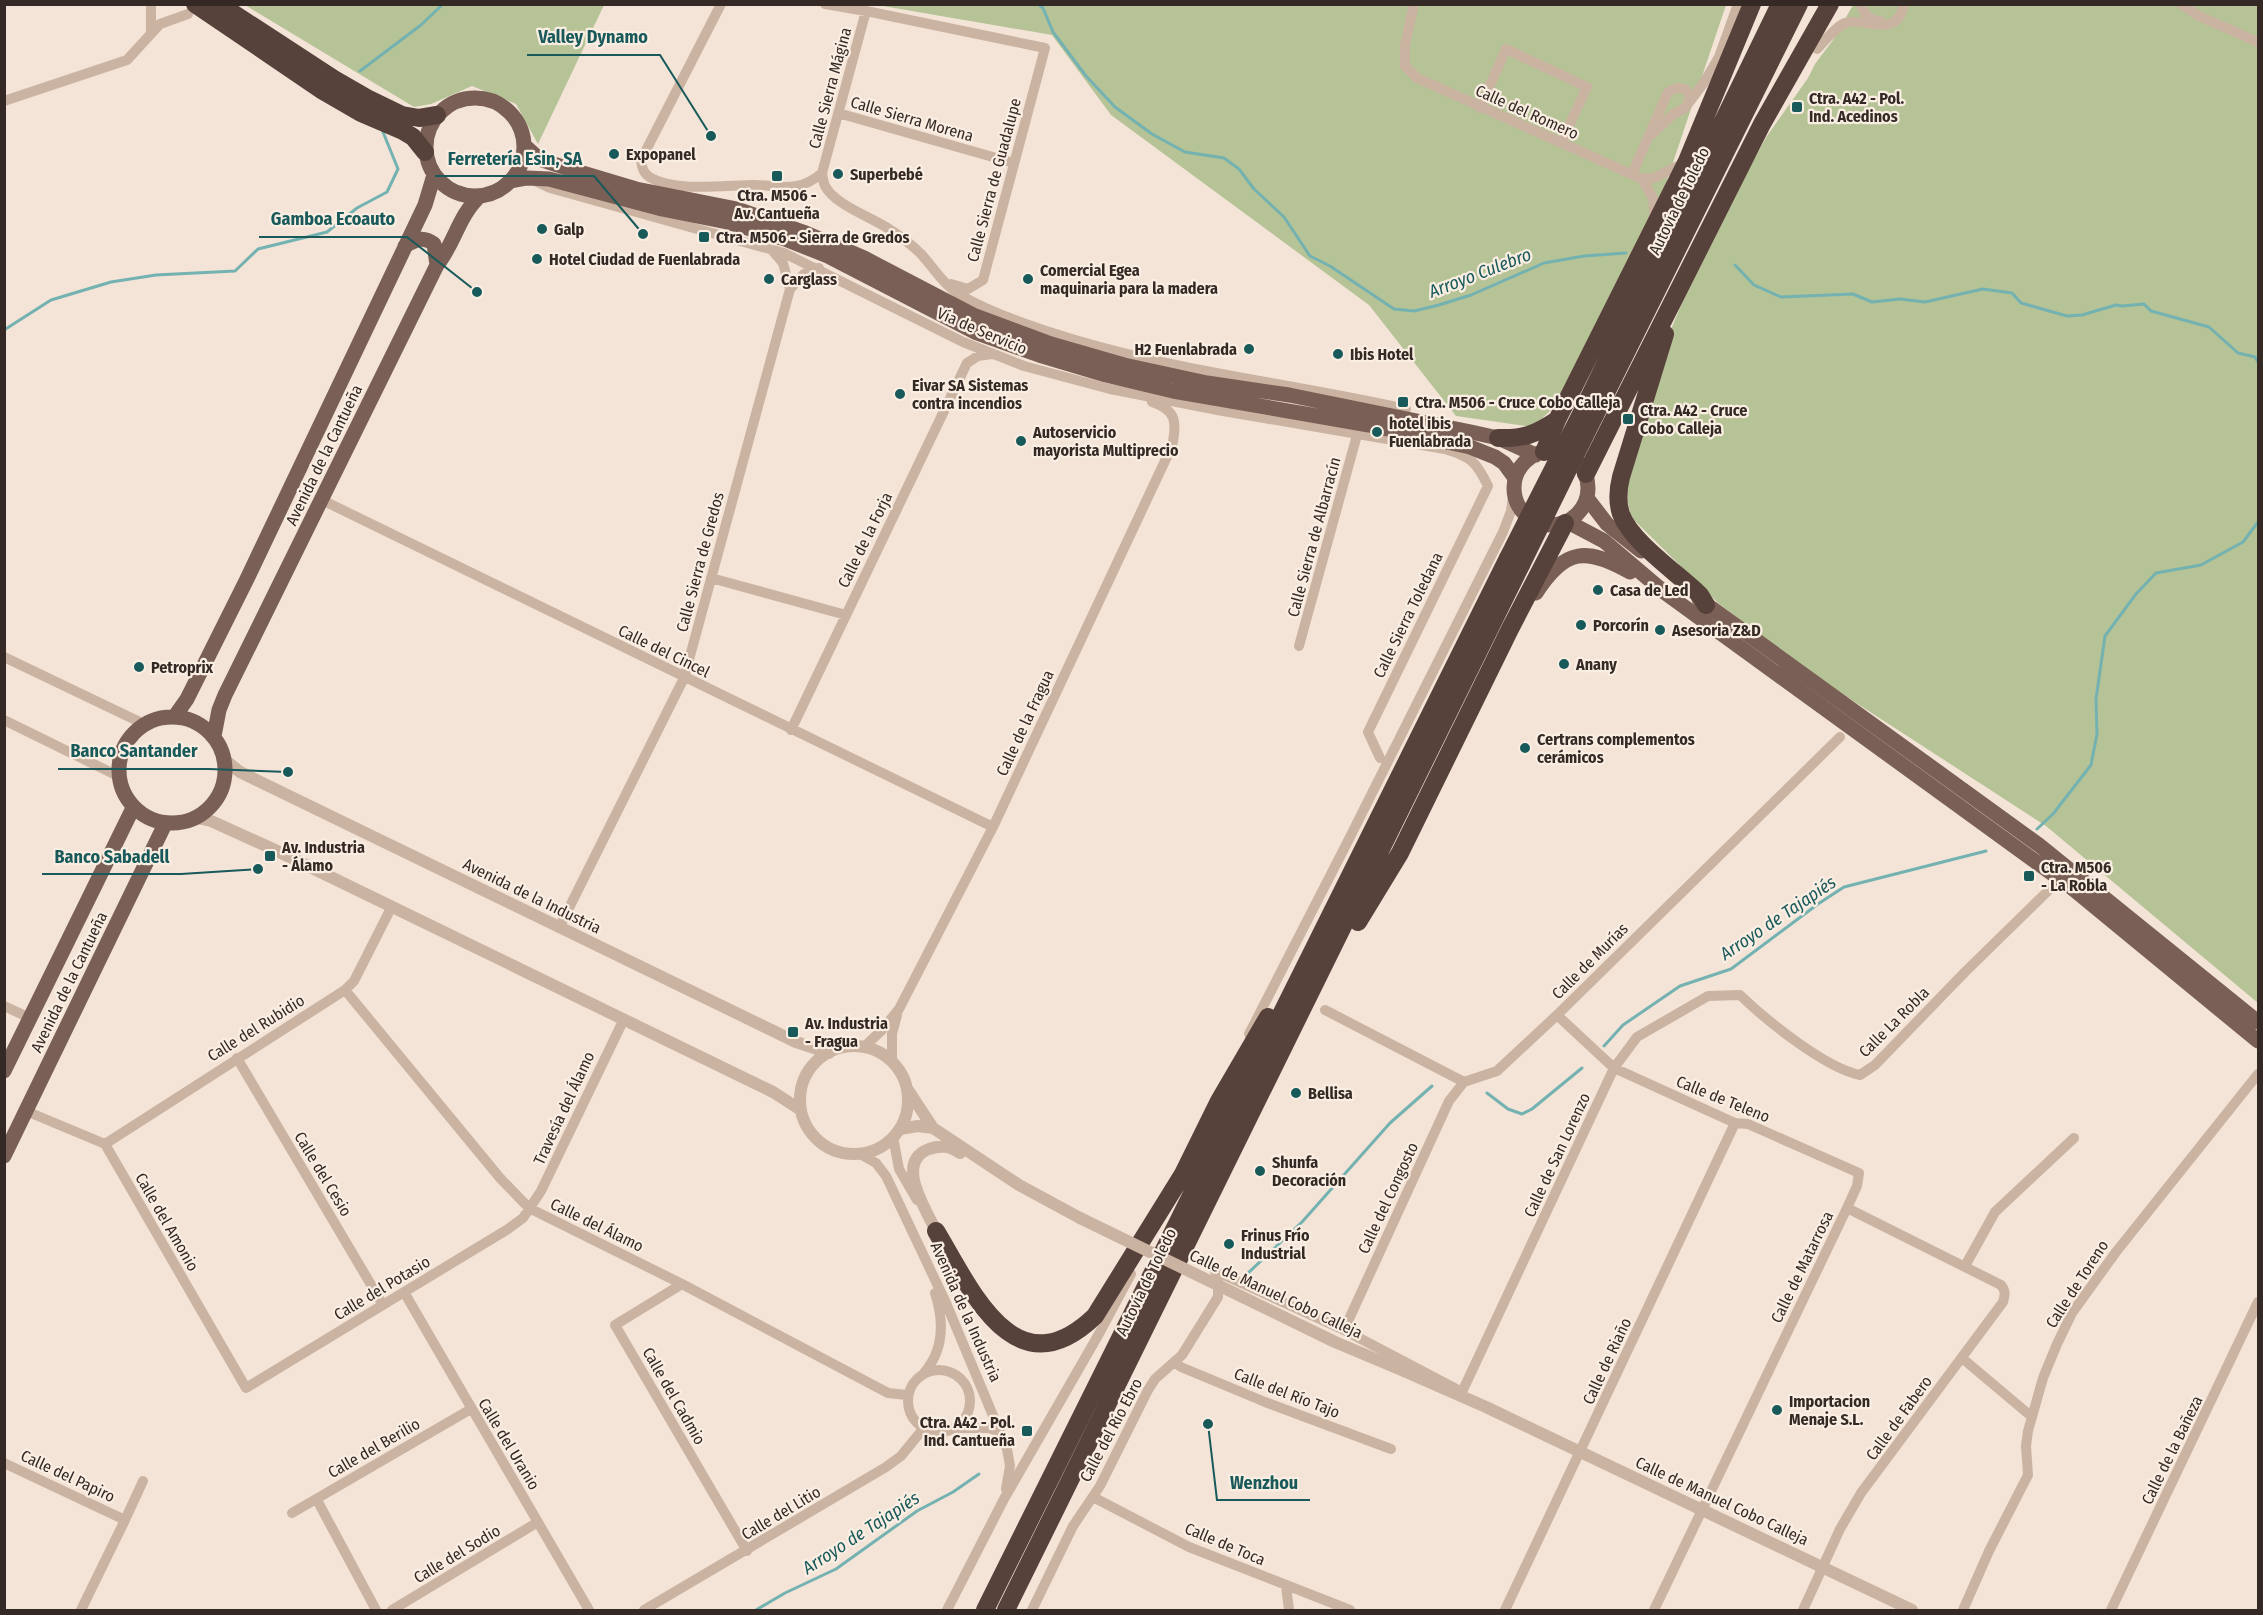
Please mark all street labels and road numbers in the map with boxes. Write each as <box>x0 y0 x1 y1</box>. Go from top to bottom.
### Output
street label: Calle Sierra Mágina <box>805 25 855 151</box>
street label: Calle del Romero <box>1473 81 1581 143</box>
street label: Calle Sierra Morena <box>848 92 976 146</box>
street label: Calle Sierra de Guadalupe <box>963 96 1025 264</box>
street label: Autovía de Toledo <box>1645 144 1713 258</box>
street label: Vía de Servicio <box>934 303 1030 359</box>
street label: Avenida de la Cantueña <box>282 381 366 528</box>
street label: Calle Sierra de Albarracín <box>1284 455 1344 619</box>
street label: Calle de la Forja <box>834 489 896 591</box>
street label: Calle Sierra de Gredos <box>672 490 728 634</box>
street label: Calle Sierra Toledana <box>1369 549 1447 681</box>
street label: Calle del Cincel <box>615 621 713 681</box>
street label: Calle de la Fragua <box>992 667 1058 779</box>
street label: Avenida de la Industria <box>460 854 604 938</box>
street label: Avenida de la Cantueña <box>27 908 111 1055</box>
street label: Calle de Murías <box>1548 919 1632 1003</box>
street label: Calle La Robla <box>1855 983 1933 1061</box>
street label: Calle del Rubidio <box>204 991 308 1065</box>
street label: Travesía del Álamo <box>529 1048 599 1168</box>
street label: Calle de Teleno <box>1673 1072 1773 1126</box>
street label: Calle de San Lorenzo <box>1520 1090 1594 1220</box>
street label: Calle del Cesio <box>290 1128 356 1220</box>
street label: Calle del Congosto <box>1354 1139 1422 1257</box>
street label: Calle del Amonio <box>131 1170 203 1274</box>
street label: Calle del Álamo <box>547 1194 647 1256</box>
street label: Calle de Matarrosa <box>1767 1208 1837 1326</box>
street label: Autovía de Toledo <box>1112 1225 1180 1339</box>
street label: Calle de Toreno <box>2042 1237 2112 1331</box>
street label: Avenida de la Industria <box>927 1239 1005 1385</box>
street label: Calle de Manuel Cobo Calleja <box>1187 1246 1366 1343</box>
street label: Calle del Potasio <box>331 1252 433 1324</box>
street label: Calle de Riaño <box>1579 1315 1635 1407</box>
street label: Calle del Cadmio <box>638 1344 710 1448</box>
street label: Calle del Río Tajo <box>1231 1364 1343 1422</box>
street label: Calle de Fabero <box>1862 1372 1936 1464</box>
street label: Calle del Río Ebro <box>1076 1375 1146 1485</box>
street label: Calle de la Bañeza <box>2137 1392 2207 1507</box>
street label: Calle del Uranio <box>474 1395 544 1493</box>
street label: Calle del Berilio <box>325 1414 423 1482</box>
street label: Calle del Papiro <box>18 1446 118 1506</box>
street label: Calle de Manuel Cobo Calleja <box>1633 1453 1812 1550</box>
street label: Calle del Litio <box>738 1482 824 1544</box>
street label: Calle de Toca <box>1182 1519 1268 1569</box>
street label: Calle del Sodio <box>410 1521 504 1587</box>

